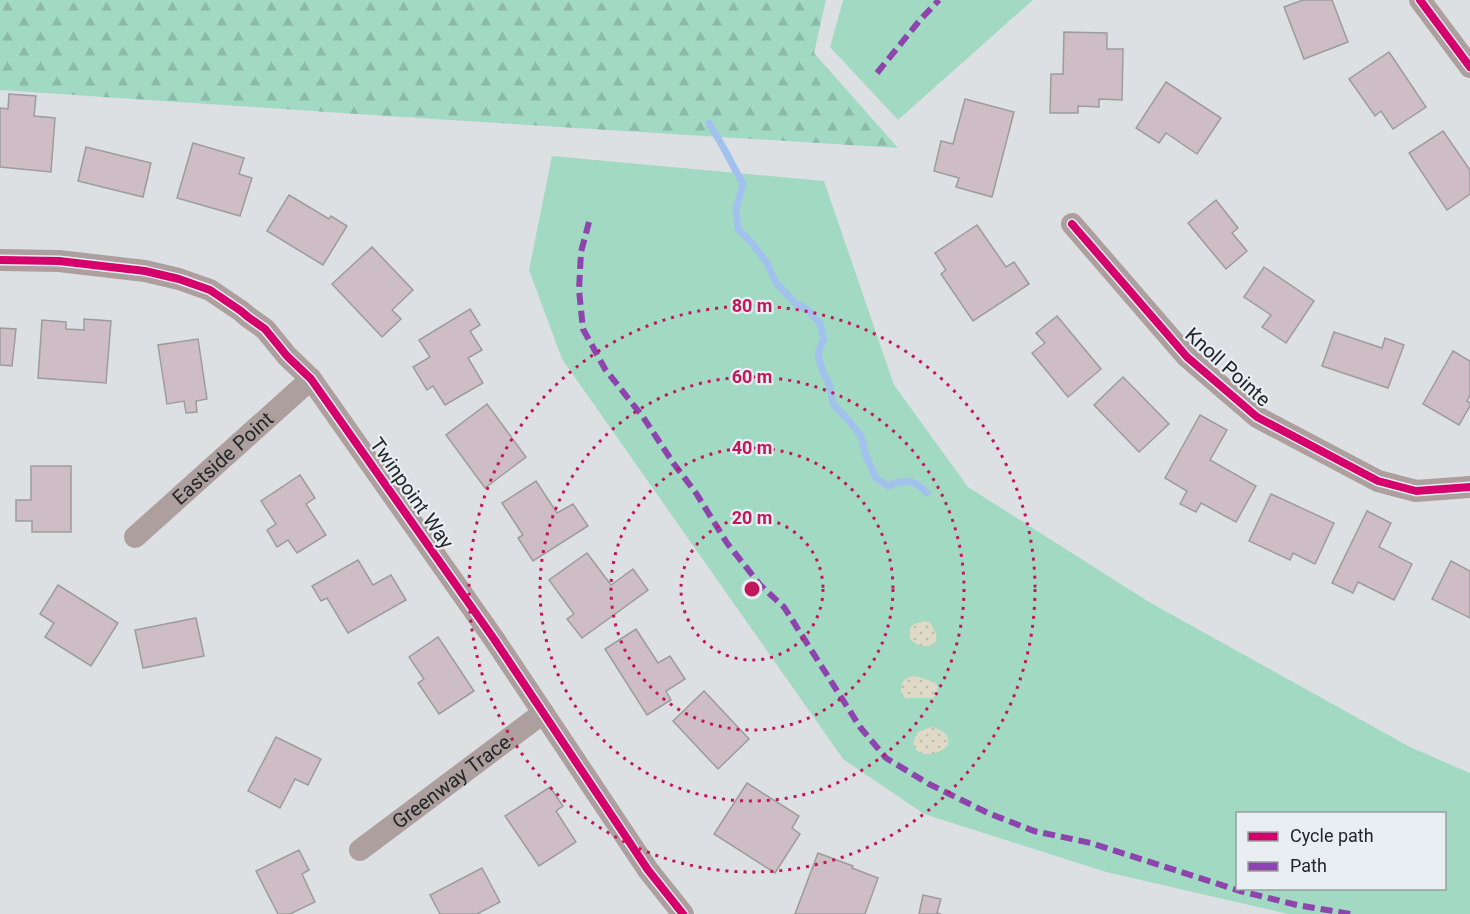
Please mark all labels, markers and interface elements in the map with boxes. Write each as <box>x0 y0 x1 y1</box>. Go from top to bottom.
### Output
text: 80 m <box>732 295 772 316</box>
street label: Knoll Pointe <box>1180 322 1276 412</box>
text: 60 m <box>732 366 772 387</box>
street label: Eastside Point <box>167 407 278 510</box>
street label: Twinpoint Way <box>365 433 459 554</box>
text: 40 m <box>732 437 772 458</box>
text: 20 m <box>732 507 772 528</box>
centre of rings <box>742 579 762 599</box>
street label: Greenway Trace <box>387 730 515 834</box>
legend <box>1236 812 1446 890</box>
text: Cycle path <box>1290 825 1374 846</box>
text: Path <box>1290 855 1327 876</box>

